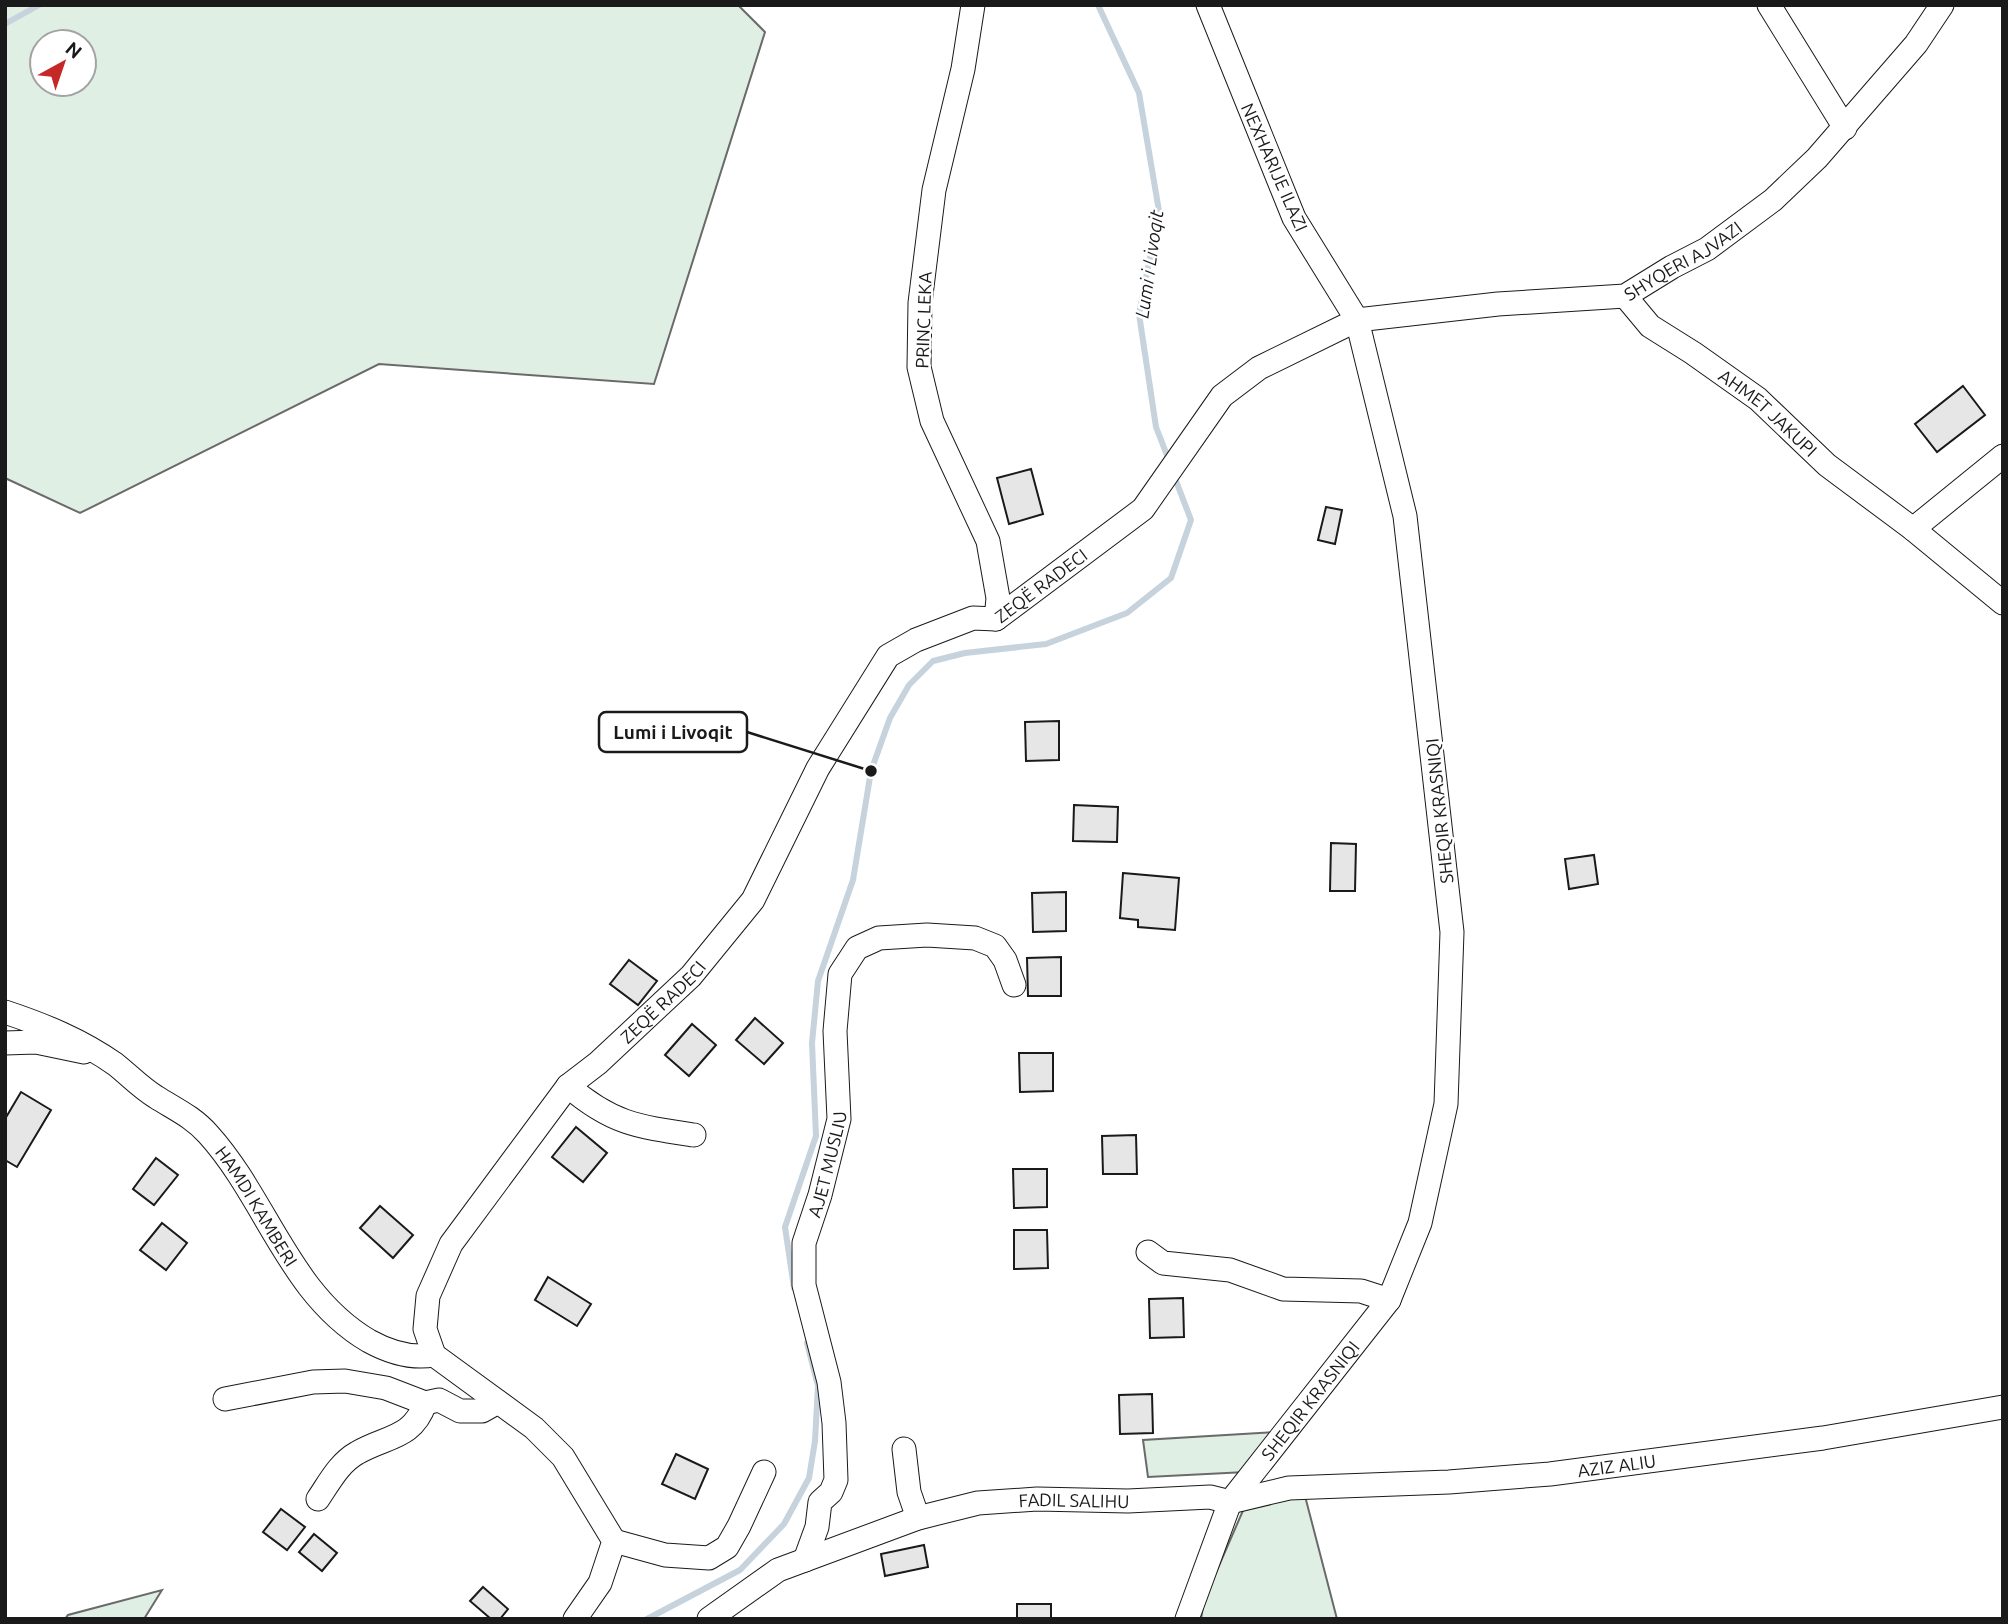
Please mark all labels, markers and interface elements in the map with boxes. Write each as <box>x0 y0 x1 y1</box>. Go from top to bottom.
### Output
north arrow <box>28 28 98 98</box>
text: N <box>61 37 86 63</box>
street label: NEXHARIJE ILAZI <box>1238 100 1312 234</box>
water label: Lumi i Livoqit <box>1131 208 1168 320</box>
street label: SHYQERI AJVAZI <box>1620 217 1745 304</box>
street label: PRINC LEKA <box>911 271 935 369</box>
street label: AHMET JAKUPI <box>1715 365 1821 460</box>
street label: ZEQË RADECI <box>991 544 1091 626</box>
callout: Lumi i Livoqit <box>599 712 747 752</box>
text: Lumi i Livoqit <box>613 721 733 743</box>
street label: SHEQIR KRASNIQI <box>1421 737 1458 885</box>
street label: ZEQË RADECI <box>616 957 709 1047</box>
street label: AJET MUSLIU <box>803 1111 849 1220</box>
street label: HAMDI KAMBERI <box>212 1142 302 1270</box>
street label: SHEQIR KRASNIQI <box>1257 1337 1363 1464</box>
street label: AZIZ ALIU <box>1576 1450 1657 1480</box>
street label: FADIL SALIHU <box>1018 1489 1130 1511</box>

